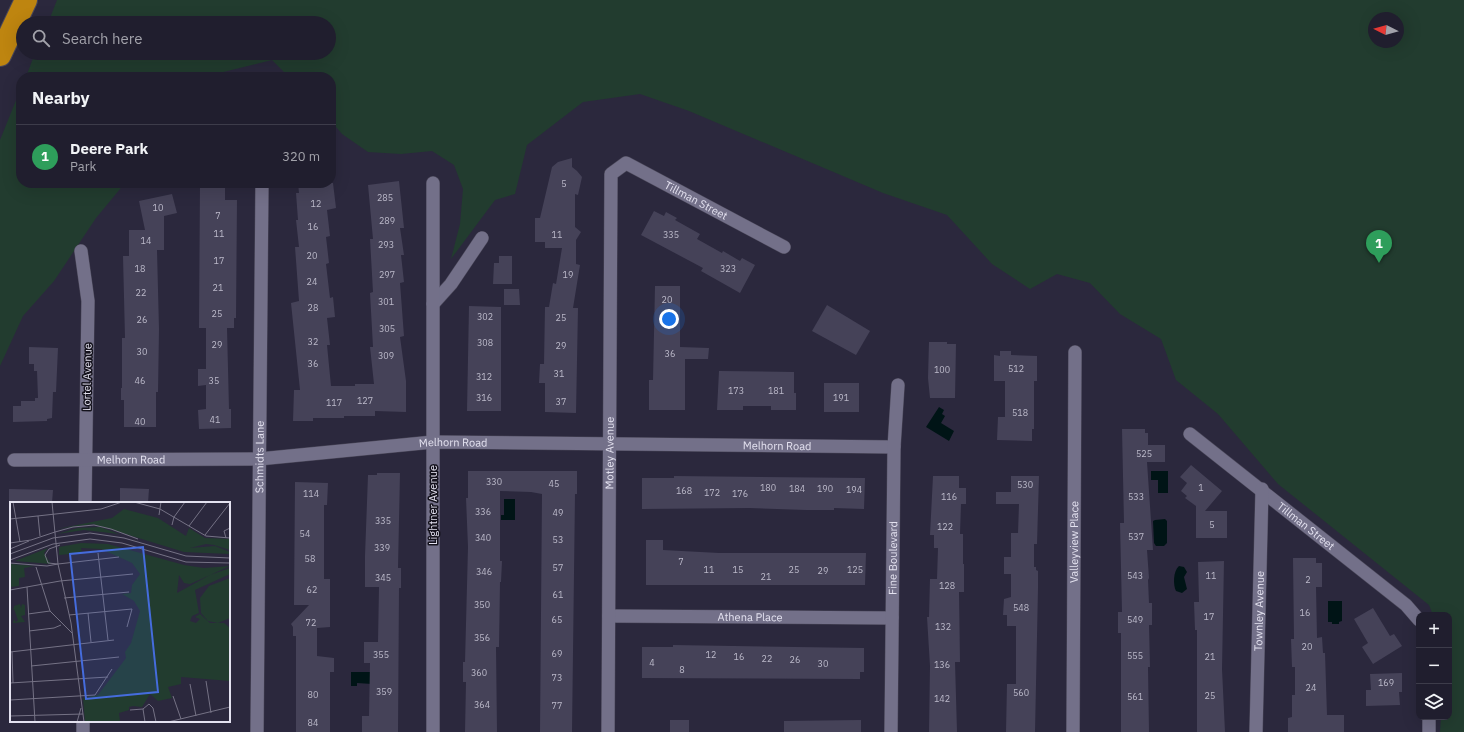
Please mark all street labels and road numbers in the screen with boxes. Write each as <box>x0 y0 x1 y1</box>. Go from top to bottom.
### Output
street label: Tillman Street <box>662 178 730 223</box>
street label: Lortel Avenue <box>79 343 95 411</box>
street label: Motley Avenue <box>602 417 617 489</box>
street label: Schmidts Lane <box>252 421 267 493</box>
street label: Melhorn Road <box>418 435 488 450</box>
street label: Melhorn Road <box>743 438 812 453</box>
street label: Melhorn Road <box>97 452 165 467</box>
street label: Lightner Avenue <box>426 465 440 545</box>
street label: Tillman Street <box>1274 499 1338 553</box>
street label: Valleyview Place <box>1067 501 1081 583</box>
street label: Fine Boulevard <box>885 521 900 595</box>
street label: Townley Avenue <box>1251 571 1267 651</box>
street label: Athena Place <box>717 610 783 624</box>

